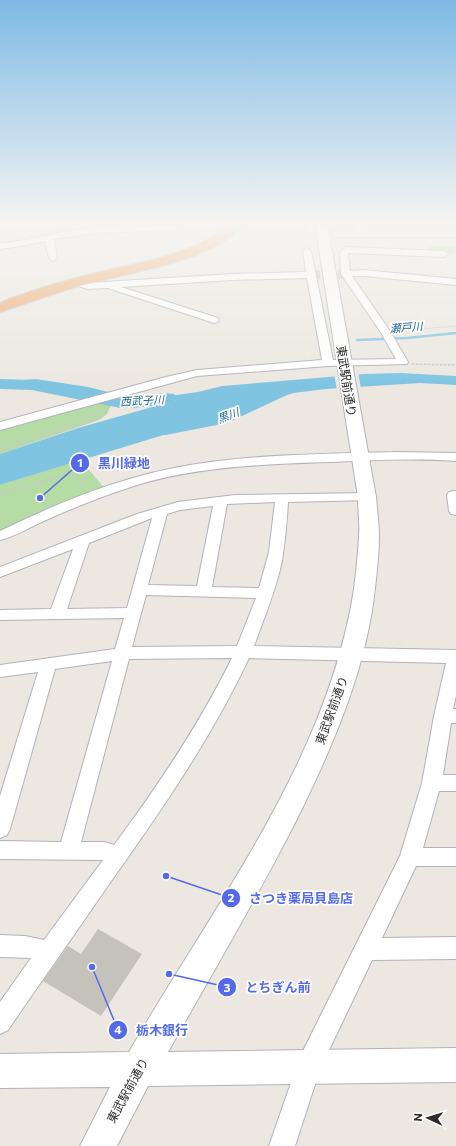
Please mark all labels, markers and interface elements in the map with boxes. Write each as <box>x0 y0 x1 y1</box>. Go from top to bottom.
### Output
water label: 瀬戸川 <box>389 319 424 335</box>
street label: 東武駅前通り <box>334 344 360 418</box>
water label: 西武子川 <box>120 392 165 408</box>
water label: 黒川 <box>215 405 242 425</box>
callout: 黒川緑地 <box>70 450 158 475</box>
text: 1 <box>77 455 83 469</box>
text: 黒川緑地 <box>98 455 150 471</box>
street label: 東武駅前通り <box>312 674 350 746</box>
callout: さつき薬局貝島店 <box>221 886 361 911</box>
text: 2 <box>228 890 235 904</box>
text: さつき薬局貝島店 <box>249 890 353 906</box>
callout: とちぎん前 <box>217 975 318 1000</box>
text: とちぎん前 <box>245 979 311 995</box>
text: 3 <box>224 980 231 994</box>
callout: 栃木銀行 <box>108 1018 196 1043</box>
text: 4 <box>114 1022 122 1036</box>
text: 栃木銀行 <box>136 1022 188 1038</box>
street label: 東武駅前通り <box>103 1055 151 1125</box>
north arrow <box>408 1098 448 1138</box>
text: N <box>411 1113 424 1122</box>

